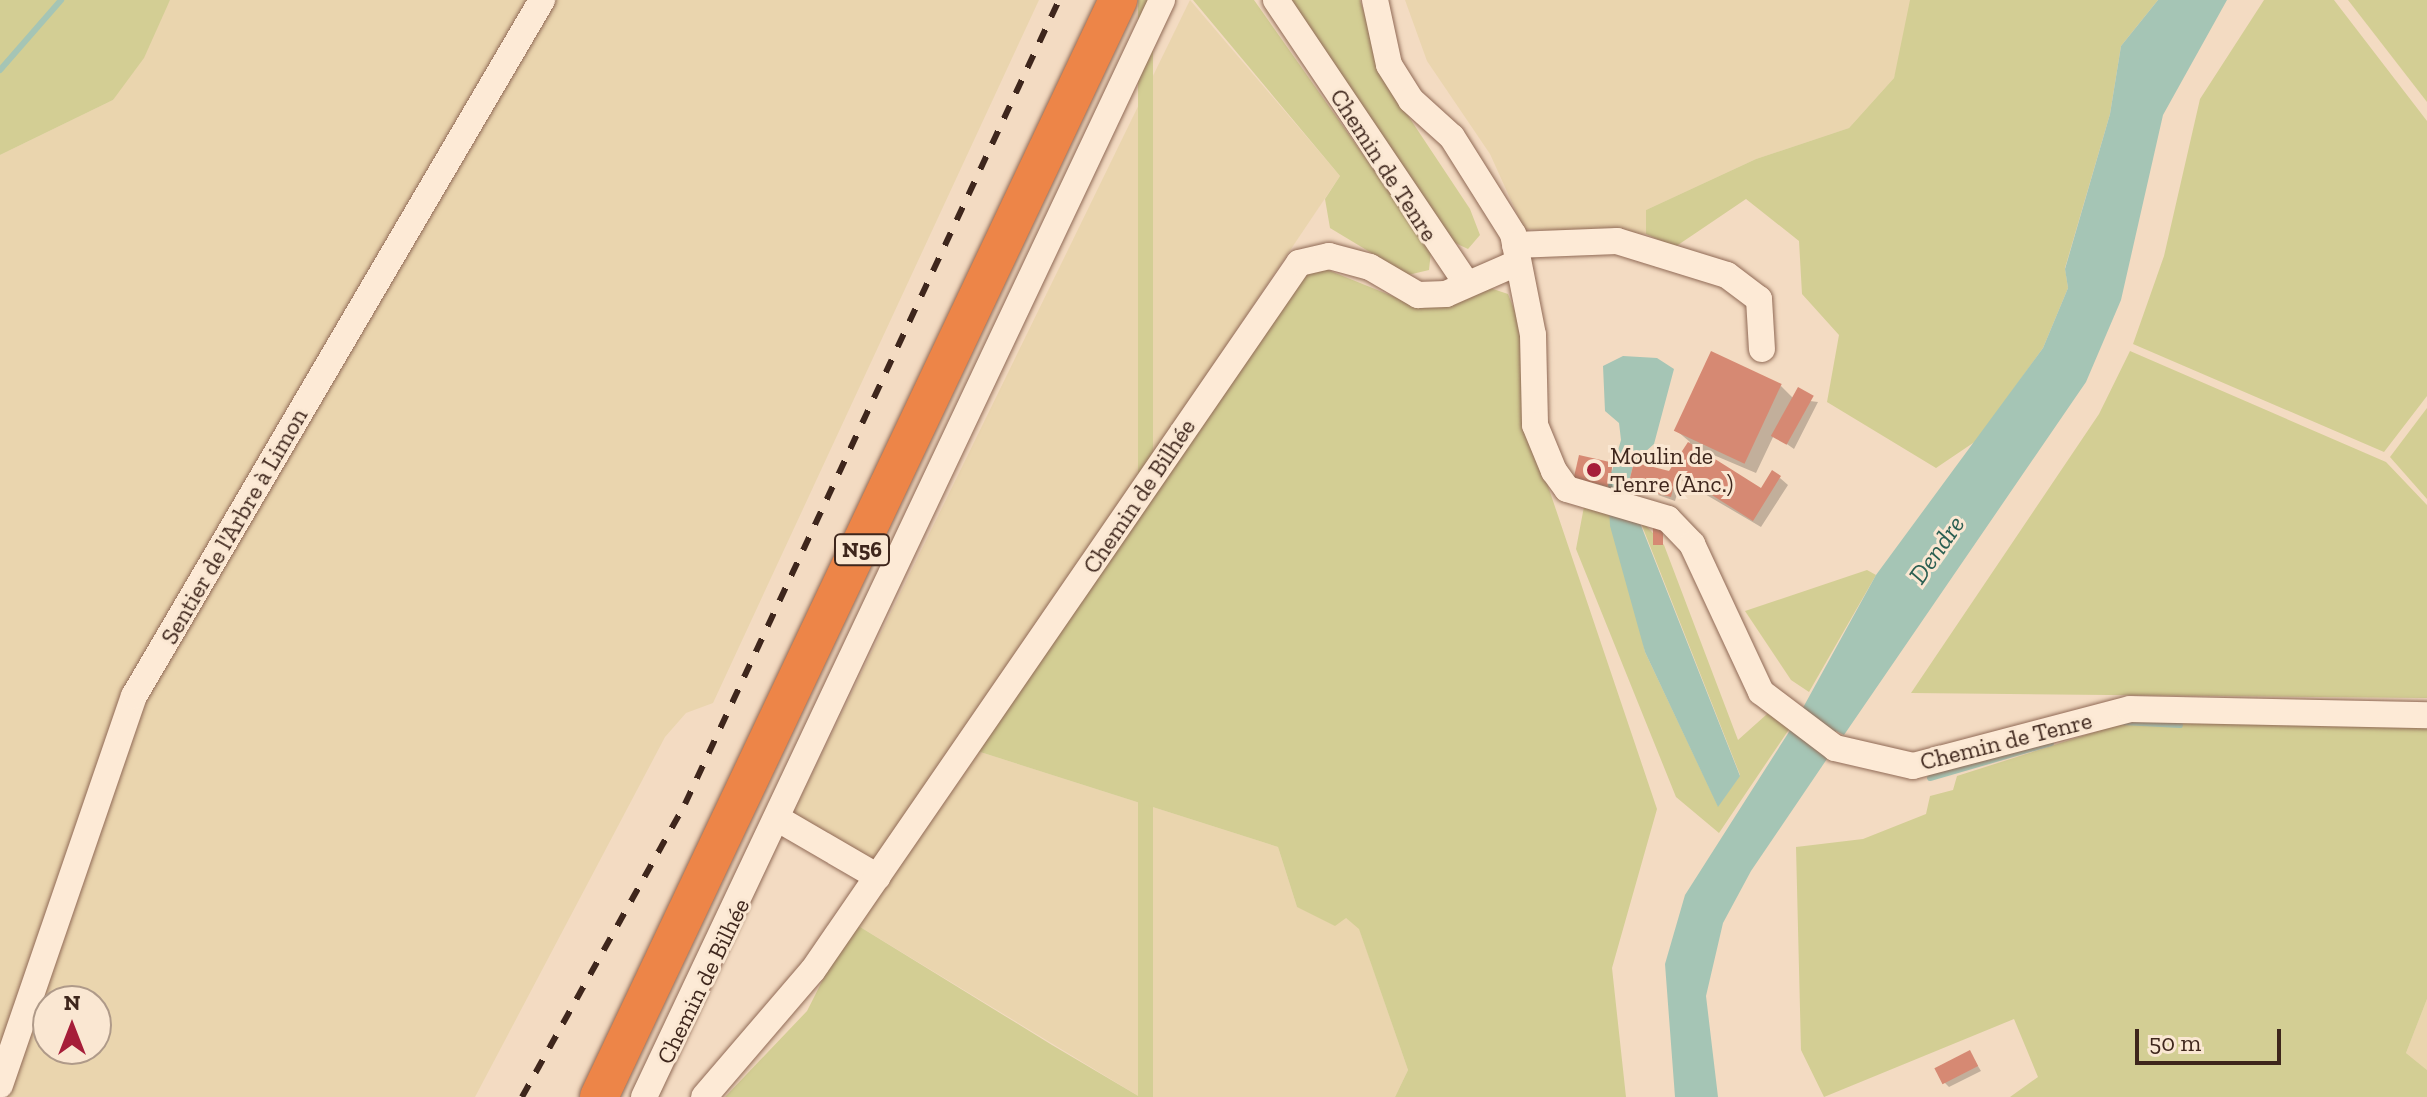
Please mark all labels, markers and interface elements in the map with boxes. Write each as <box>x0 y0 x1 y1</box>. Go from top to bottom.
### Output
street label: Chemin de Tenre <box>1324 83 1444 247</box>
street label: Sentier de l'Arbre à Limon <box>154 403 314 649</box>
street label: Chemin de Bilhée <box>1077 413 1201 579</box>
place label: Moulin de Tenre (Anc.) <box>1610 442 1733 498</box>
marker: Moulin de Tenre (Anc.) <box>1585 461 1603 479</box>
water label: Dendre <box>1902 510 1972 590</box>
road number: N56 <box>834 532 890 568</box>
street label: Chemin de Tenre <box>1917 706 2095 776</box>
street label: Chemin de Bilhée <box>651 894 755 1068</box>
north arrow <box>32 985 112 1065</box>
text: N <box>64 989 80 1016</box>
scale bar <box>2139 1013 2285 1063</box>
text: 50 m <box>2149 1028 2201 1057</box>

